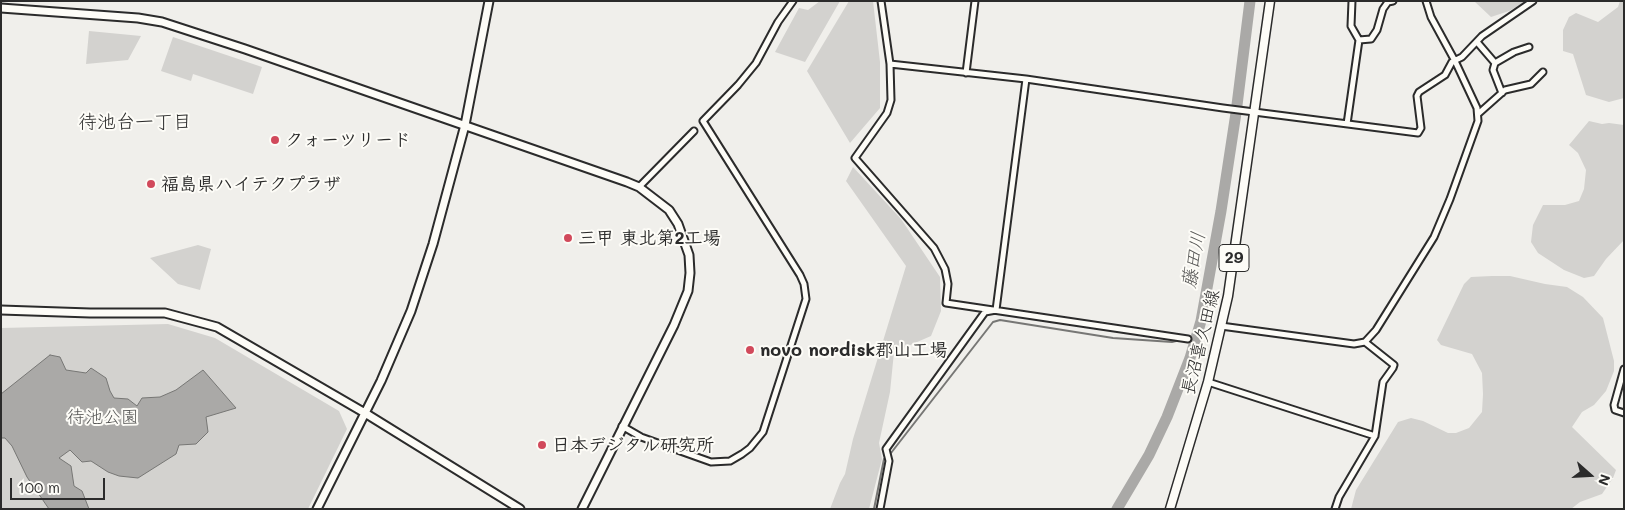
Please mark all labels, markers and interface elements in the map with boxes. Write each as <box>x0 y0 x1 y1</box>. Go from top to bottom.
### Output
district label: 待池台一丁目 <box>78 111 192 133</box>
place label: クォーツリード <box>285 129 411 151</box>
marker: クォーツリード <box>269 134 281 146</box>
place label: 福島県ハイテクプラザ <box>161 173 341 195</box>
marker: 福島県ハイテクプラザ <box>145 178 157 190</box>
place label: 三甲 東北第2工場 <box>578 227 721 249</box>
water label: 藤田川 <box>1178 230 1210 290</box>
marker: 三甲 東北第2工場 <box>562 232 574 244</box>
road number: 29 <box>1219 244 1249 272</box>
street label: 長沼喜久田線 <box>1177 287 1225 397</box>
place label: novo nordisk郡山工場 <box>760 339 947 361</box>
marker: novo nordisk郡山工場 <box>744 344 756 356</box>
park label: 待池公園 <box>67 406 139 428</box>
place label: 日本デジタル研究所 <box>552 434 714 456</box>
marker: 日本デジタル研究所 <box>536 439 548 451</box>
north arrow <box>1565 450 1615 500</box>
scale bar <box>12 468 108 500</box>
text: N <box>1594 472 1615 488</box>
text: 100 m <box>18 477 60 497</box>

